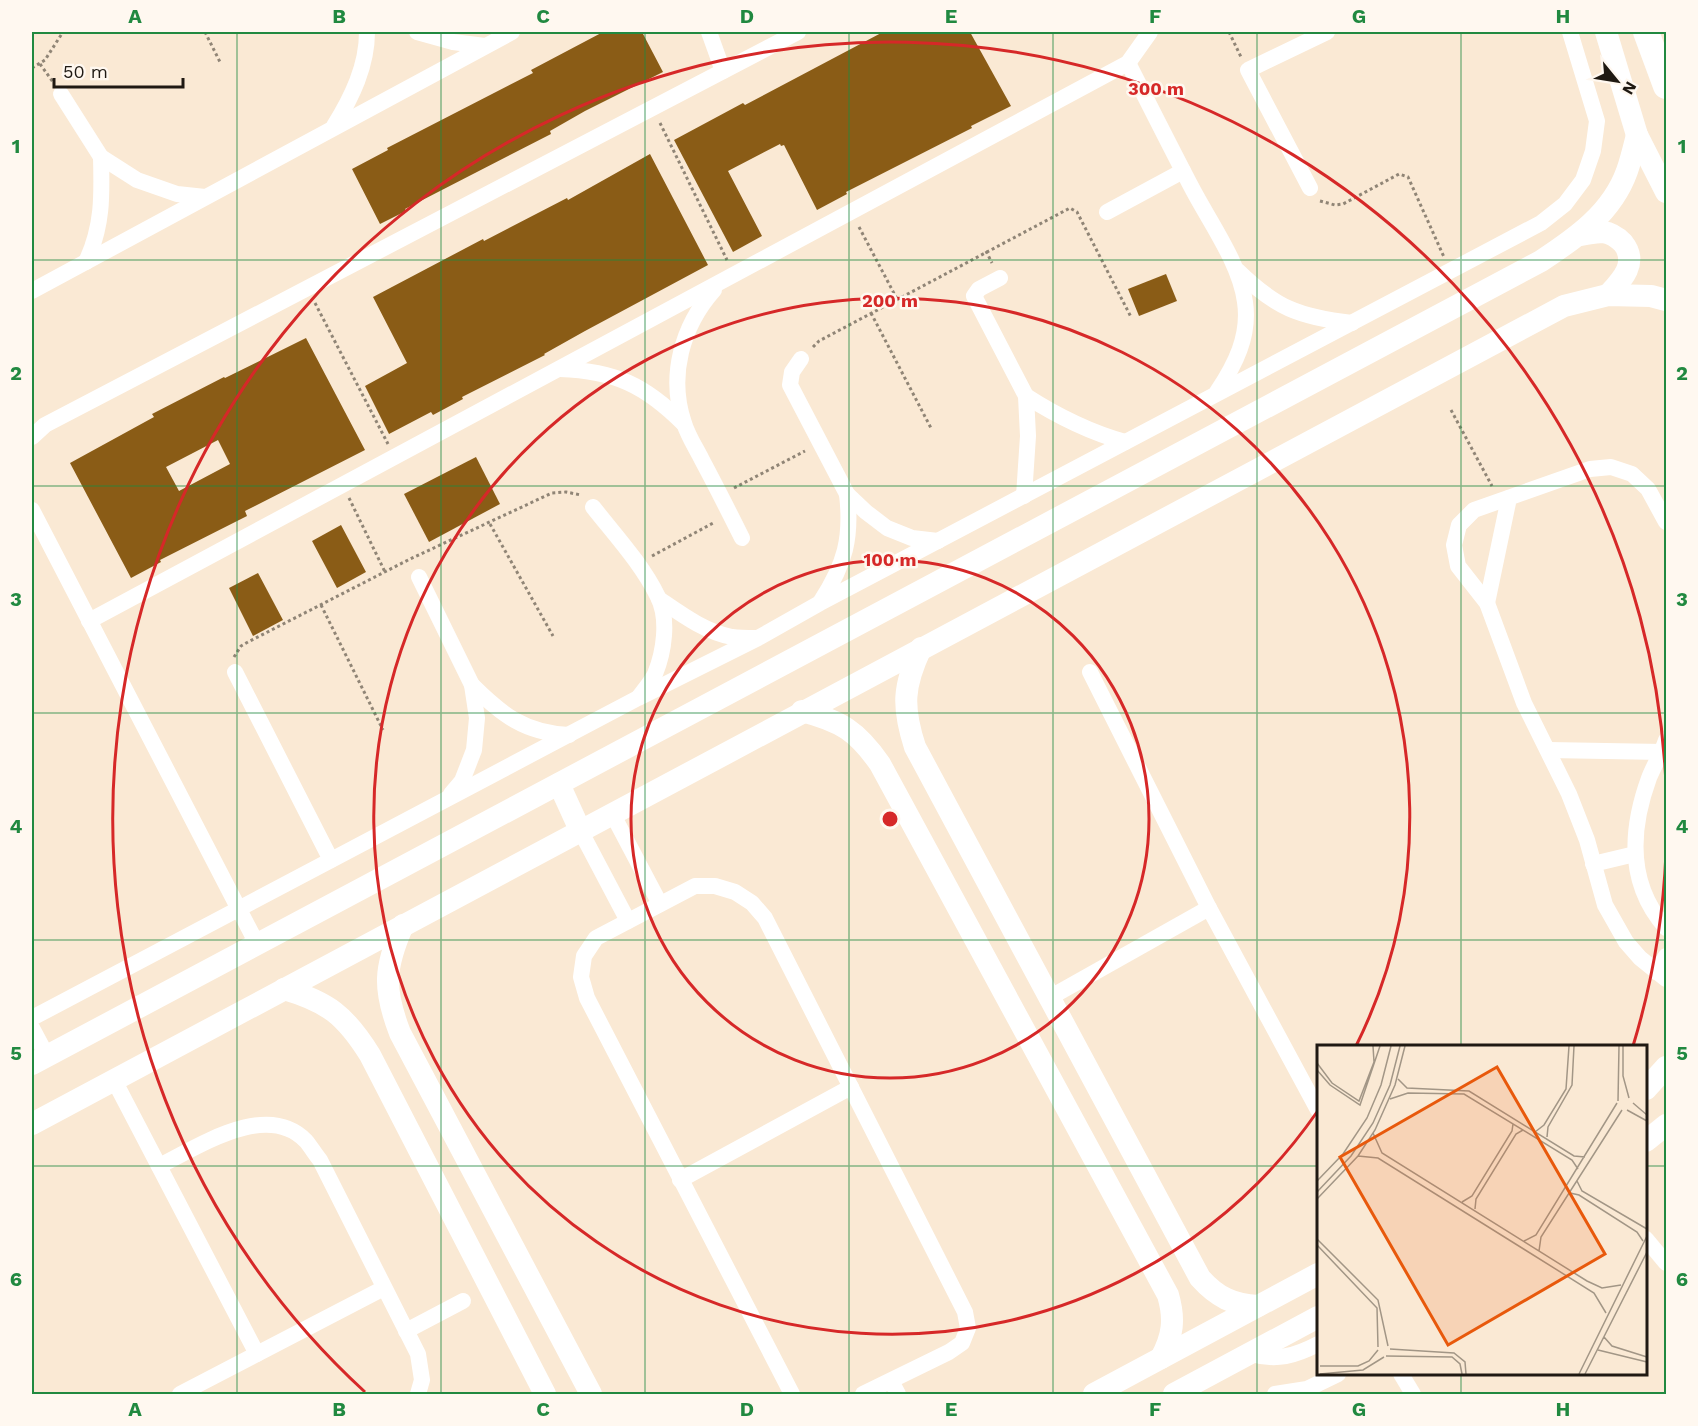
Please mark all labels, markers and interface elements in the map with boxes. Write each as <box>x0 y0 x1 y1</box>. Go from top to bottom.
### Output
text: A <box>128 4 142 28</box>
text: B <box>332 4 346 28</box>
text: C <box>536 4 550 28</box>
text: D <box>740 4 754 28</box>
text: E <box>945 4 957 28</box>
text: F <box>1149 4 1161 28</box>
text: G <box>1352 4 1366 28</box>
text: H <box>1556 4 1570 28</box>
scale bar <box>54 51 183 89</box>
north arrow <box>1587 51 1647 111</box>
text: 50 m <box>63 61 108 82</box>
text: 300 m <box>1128 78 1184 99</box>
text: N <box>1618 78 1641 98</box>
text: 1 <box>12 134 20 158</box>
text: 1 <box>1678 134 1686 158</box>
text: 200 m <box>862 290 918 311</box>
text: 2 <box>10 361 22 385</box>
text: 2 <box>1676 361 1688 385</box>
text: 100 m <box>863 549 917 570</box>
text: 3 <box>10 587 22 611</box>
text: 3 <box>1676 587 1688 611</box>
centre of rings <box>880 809 900 829</box>
text: 4 <box>10 814 23 838</box>
text: 4 <box>1676 814 1689 838</box>
text: 5 <box>10 1041 22 1065</box>
text: 5 <box>1676 1041 1688 1065</box>
inset map <box>1317 1045 1647 1375</box>
text: 6 <box>10 1267 22 1291</box>
text: 6 <box>1676 1267 1688 1291</box>
text: A <box>128 1397 142 1421</box>
text: B <box>332 1397 346 1421</box>
text: C <box>536 1397 550 1421</box>
text: D <box>740 1397 754 1421</box>
text: E <box>945 1397 957 1421</box>
text: F <box>1149 1397 1161 1421</box>
text: G <box>1352 1397 1366 1421</box>
text: H <box>1556 1397 1570 1421</box>

